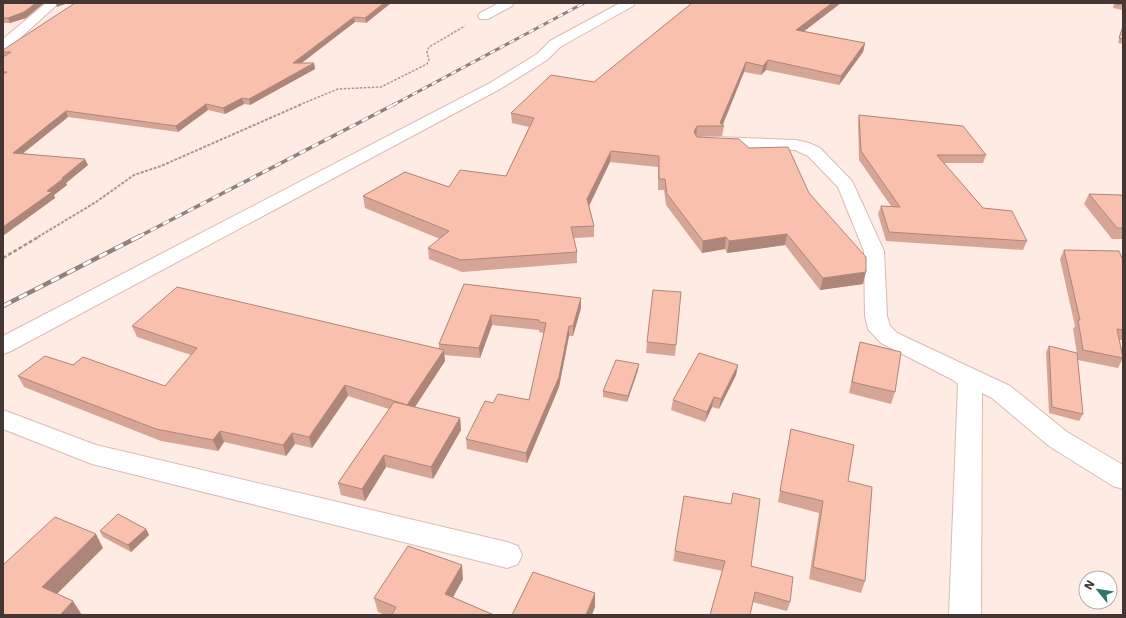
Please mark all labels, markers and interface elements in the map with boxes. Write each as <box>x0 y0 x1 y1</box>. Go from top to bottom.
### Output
north arrow <box>1078 570 1118 610</box>
text: N <box>1082 578 1098 592</box>

